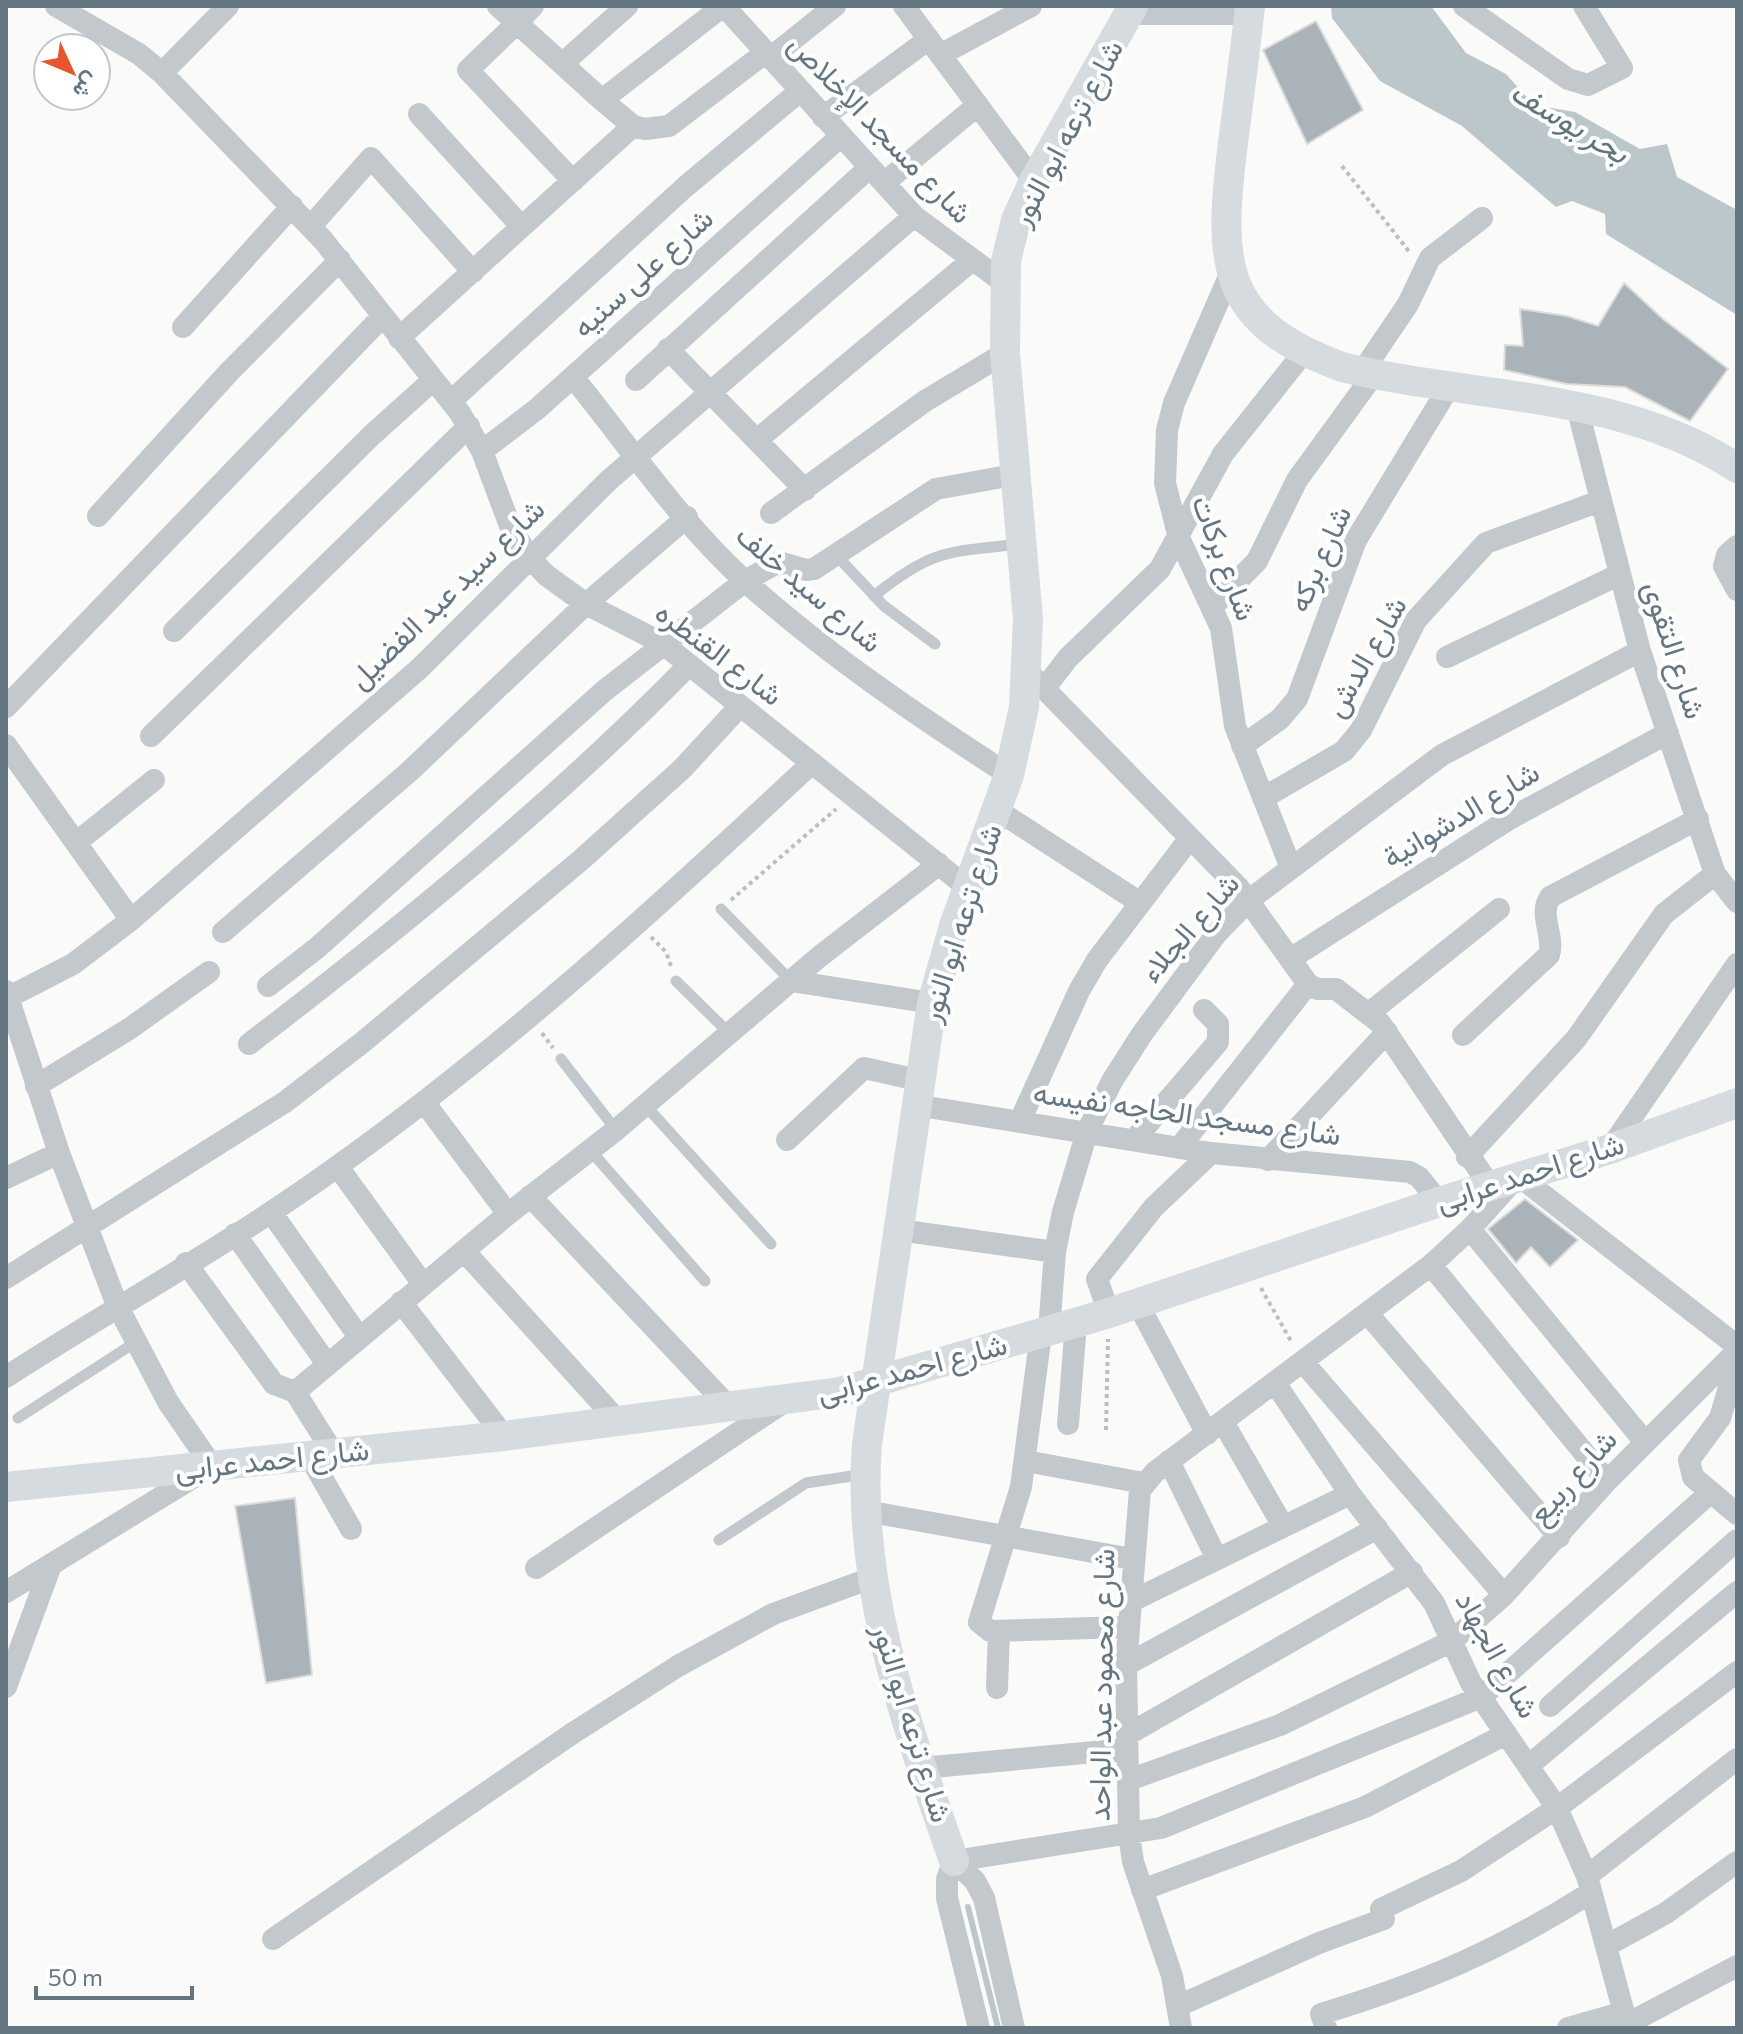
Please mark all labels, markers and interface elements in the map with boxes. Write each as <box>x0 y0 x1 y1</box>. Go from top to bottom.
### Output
street label: شارع مسجد الإخلاص <box>779 25 982 233</box>
north arrow <box>32 32 112 112</box>
street label: شارع ترعه ابو النور <box>1000 32 1133 234</box>
text: ش <box>67 67 106 105</box>
water label: بحر يوسف <box>1504 69 1639 174</box>
street label: شارع على سنيه <box>563 198 722 347</box>
street label: شارع سيد عبد الفضيل <box>339 489 554 698</box>
street label: شارع بركات <box>1182 489 1267 626</box>
street label: شارع بركه <box>1278 499 1361 619</box>
street label: شارع سيد خلف <box>727 515 891 662</box>
street label: شارع التقوى <box>1633 576 1716 724</box>
street label: شارع الدش <box>1315 589 1417 725</box>
street label: شارع القنطره <box>647 592 792 715</box>
street label: شارع الدشوانية <box>1374 752 1547 878</box>
street label: شارع ترعه ابو النور <box>909 819 1012 1028</box>
street label: شارع الجلاء <box>1131 864 1249 991</box>
street label: شارع مسجد الحاجه نفيسه <box>1031 1072 1343 1155</box>
street label: شارع احمد عرابى <box>1431 1123 1629 1222</box>
street label: شارع احمد عرابى <box>812 1323 1011 1414</box>
street label: شارع ربيع <box>1519 1420 1626 1533</box>
street label: شارع احمد عرابى <box>173 1429 371 1490</box>
street label: شارع محمود عبد الواحد <box>1079 1548 1124 1822</box>
street label: شارع الجهاد <box>1446 1584 1549 1726</box>
street label: شارع ترعه ابو النور <box>863 1618 962 1827</box>
scale bar <box>36 1950 192 2000</box>
text: 50 m <box>48 1962 103 1991</box>

